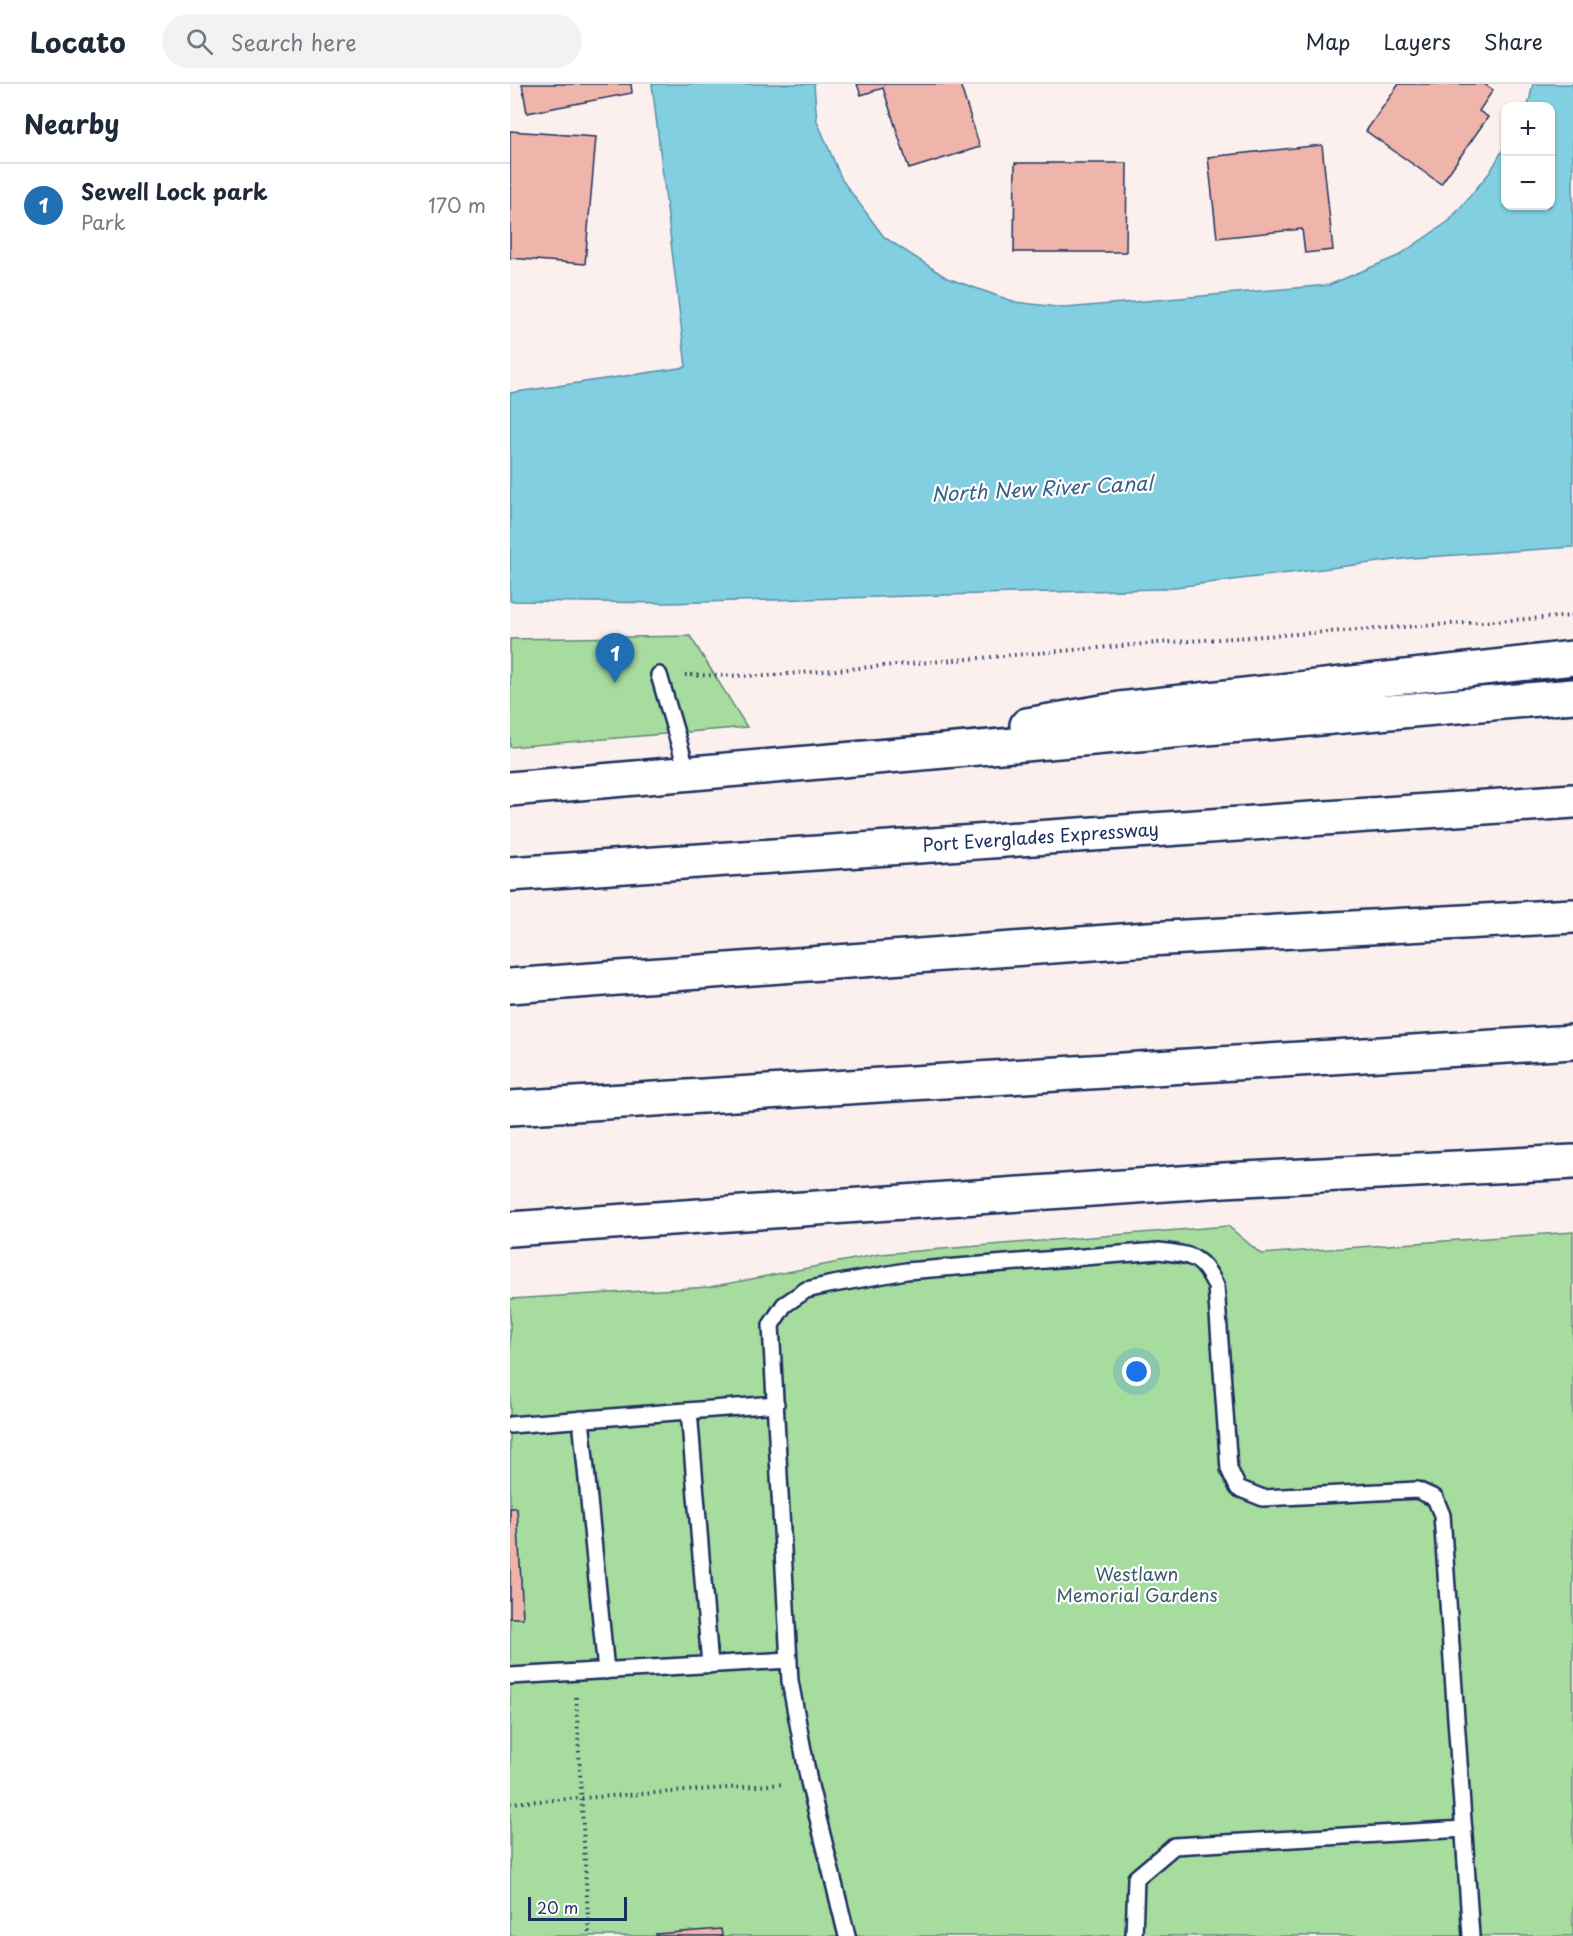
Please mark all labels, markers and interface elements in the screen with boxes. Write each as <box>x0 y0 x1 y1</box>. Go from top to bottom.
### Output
search box <box>162 14 582 68</box>
text: Locato <box>30 20 126 63</box>
icon: search <box>183 25 216 58</box>
text: Search here <box>231 25 357 58</box>
text: Map <box>1306 25 1350 57</box>
text: Layers <box>1383 25 1451 57</box>
text: Share <box>1484 25 1543 57</box>
map controls <box>1501 102 1555 210</box>
button: + <box>1501 102 1555 156</box>
text: Nearby <box>24 104 119 143</box>
button: − <box>1501 156 1555 210</box>
text: Sewell Lock park <box>81 174 268 207</box>
text: 1 <box>39 190 48 220</box>
text: 170 m <box>428 190 486 220</box>
text: Park <box>81 207 126 237</box>
water label: North New River Canal <box>930 467 1157 509</box>
pin: 1 <box>596 634 634 683</box>
street label: Port Everglades Expressway <box>922 814 1160 858</box>
your location <box>1122 1357 1151 1386</box>
park label: Westlawn Memorial Gardens <box>1056 1560 1218 1608</box>
scale bar <box>528 1894 627 1922</box>
text: 20 m <box>537 1895 578 1919</box>

